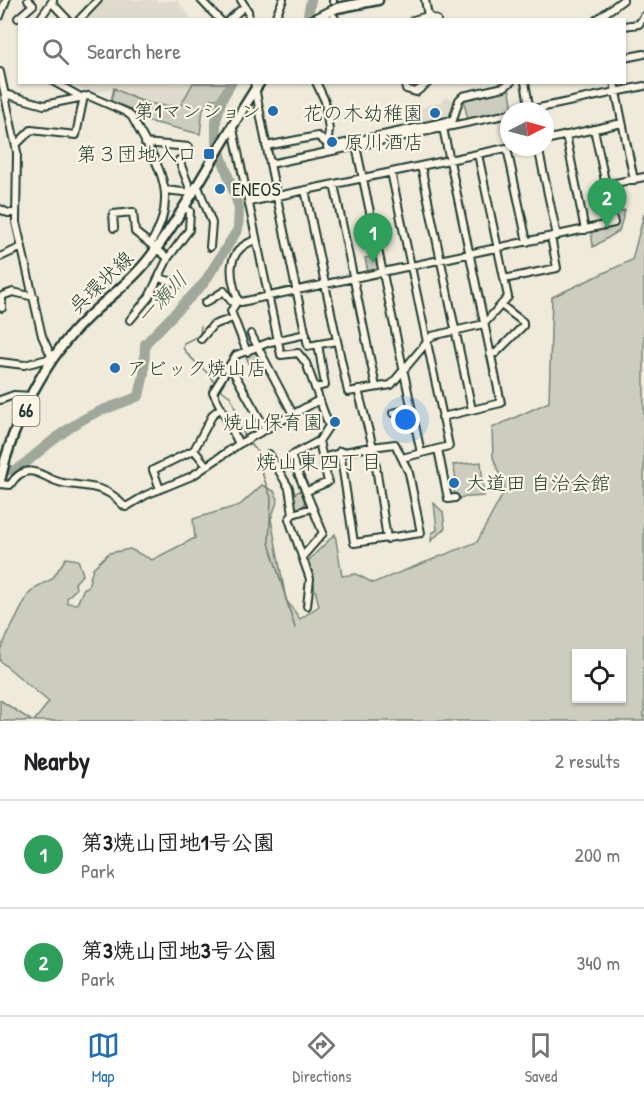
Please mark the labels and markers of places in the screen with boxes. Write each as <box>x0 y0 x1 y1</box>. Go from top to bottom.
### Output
place label: 第1マンション <box>135 97 261 124</box>
place label: 花の木幼稚園 <box>303 99 423 126</box>
marker: 第1マンション <box>266 104 280 118</box>
marker: 花の木幼稚園 <box>428 106 442 120</box>
place label: 原川酒店 <box>344 128 424 155</box>
marker: 原川酒店 <box>325 135 339 149</box>
place label: 第３団地入口 <box>77 140 197 167</box>
marker: 第３団地入口 <box>202 147 216 161</box>
place label: ENEOS <box>232 175 281 202</box>
pin: 2 <box>588 178 626 228</box>
marker: ENEOS <box>213 182 227 196</box>
pin: 1 <box>354 214 392 263</box>
place label: アビック焼山店 <box>127 354 267 381</box>
marker: アビック焼山店 <box>108 361 122 375</box>
place label: 焼山保育園 <box>223 408 323 435</box>
marker: 焼山保育園 <box>328 415 342 429</box>
place label: 大道田 自治会館 <box>466 469 611 496</box>
marker: 大道田 自治会館 <box>447 476 461 490</box>

